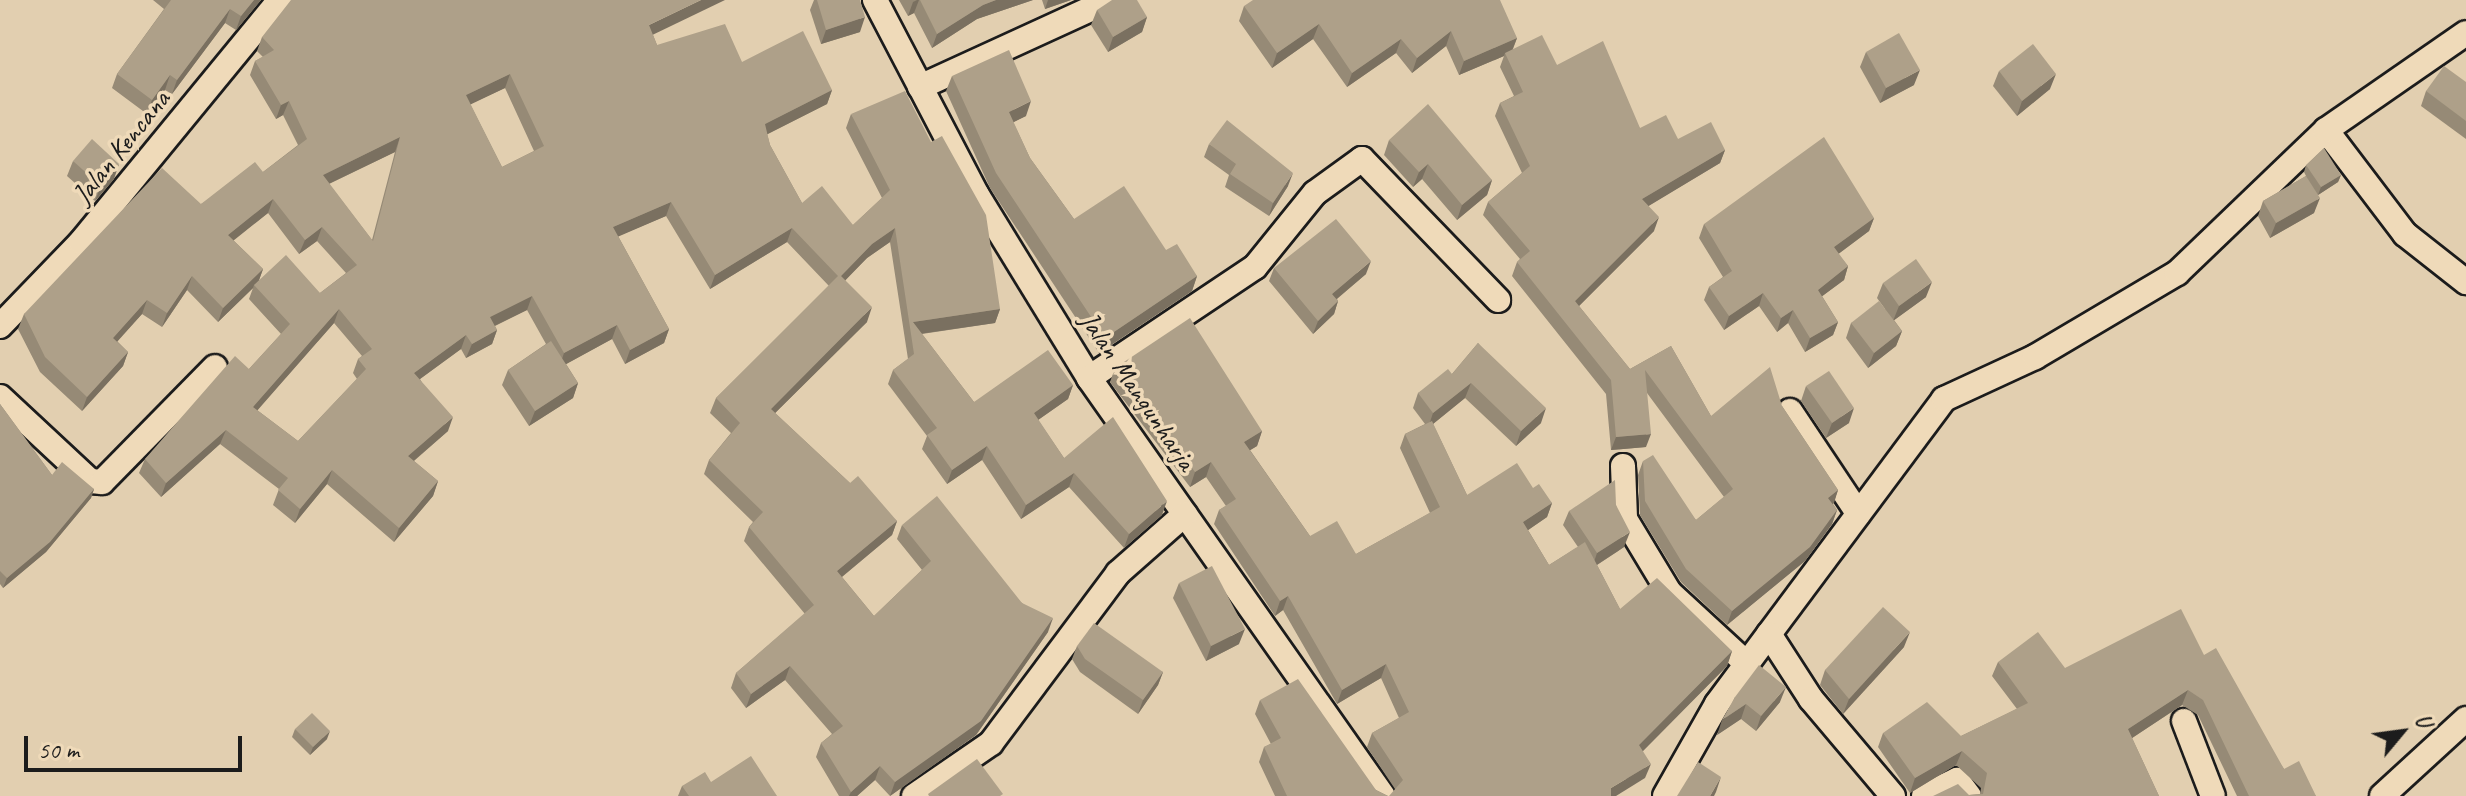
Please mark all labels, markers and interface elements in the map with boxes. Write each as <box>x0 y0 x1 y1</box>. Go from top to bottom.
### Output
street label: Jalan Kencana <box>65 84 177 210</box>
street label: Jalan Mangunharja <box>1072 304 1204 478</box>
north arrow <box>2362 692 2442 772</box>
text: U <box>2408 709 2438 732</box>
scale bar <box>28 720 246 770</box>
text: 50 m <box>38 735 79 765</box>

